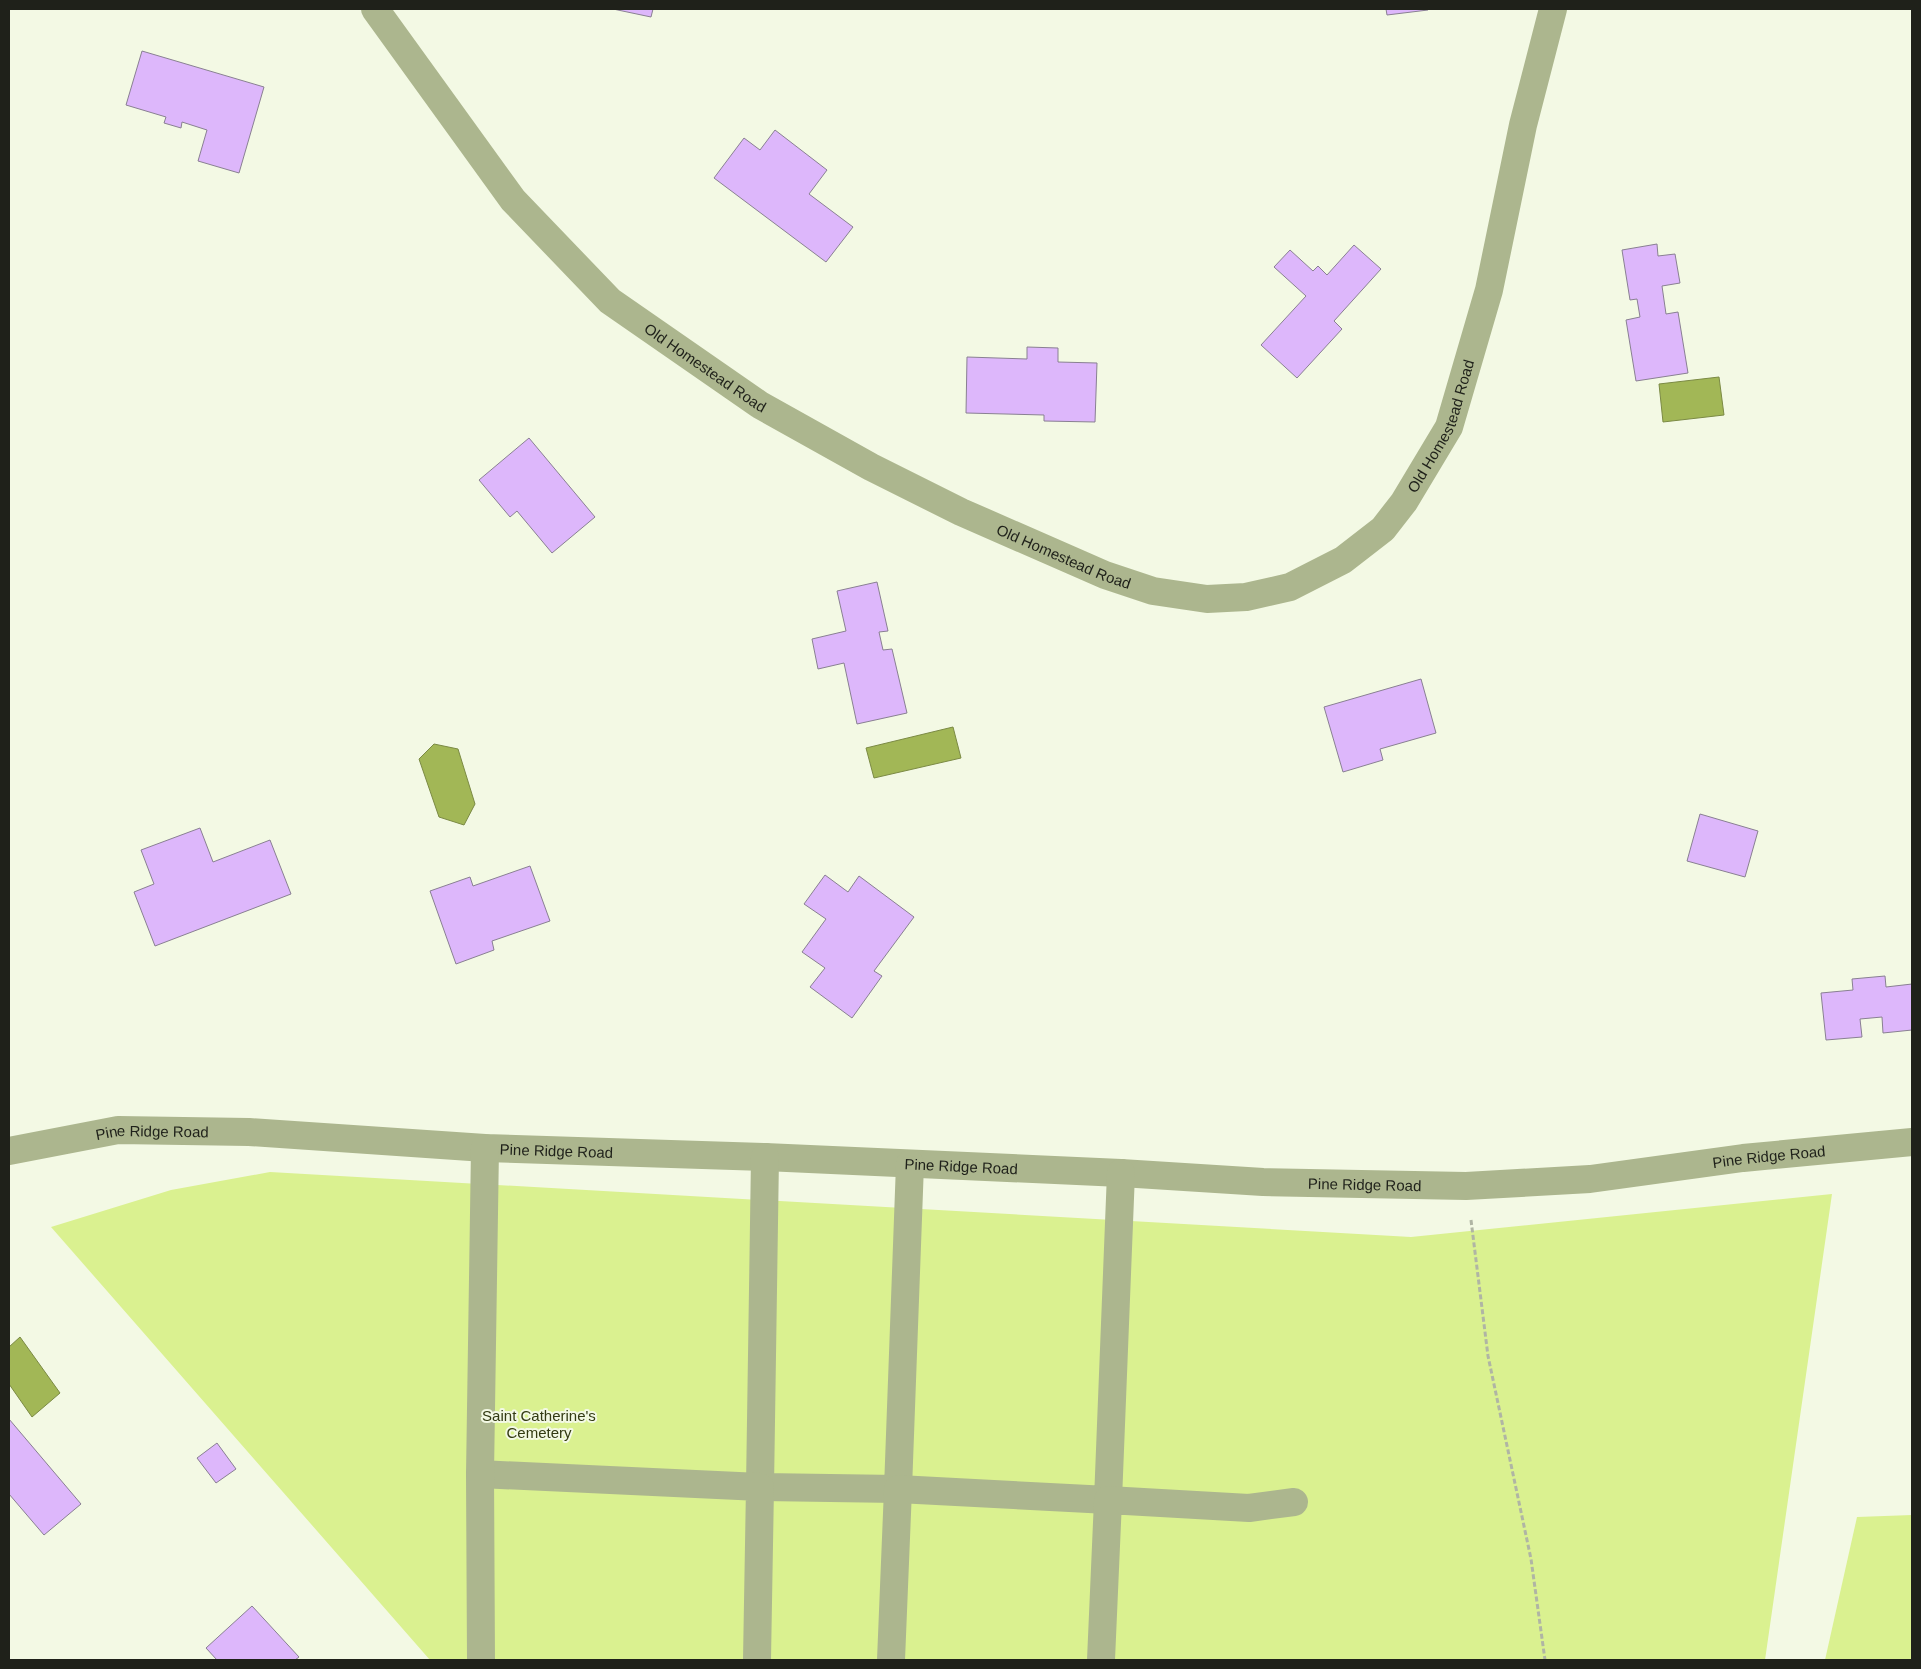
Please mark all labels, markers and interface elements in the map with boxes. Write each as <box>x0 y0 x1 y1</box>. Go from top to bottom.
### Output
street label: Old Homestead Road <box>641 319 769 415</box>
street label: Old Homestead Road <box>1403 358 1477 495</box>
street label: Old Homestead Road <box>994 520 1133 592</box>
street label: Pine Ridge Road <box>94 1121 209 1143</box>
street label: Pine Ridge Road <box>499 1140 613 1161</box>
street label: Pine Ridge Road <box>1711 1142 1826 1171</box>
street label: Pine Ridge Road <box>904 1155 1018 1177</box>
street label: Pine Ridge Road <box>1308 1174 1422 1194</box>
park label: Saint Catherine's Cemetery <box>482 1407 596 1441</box>

